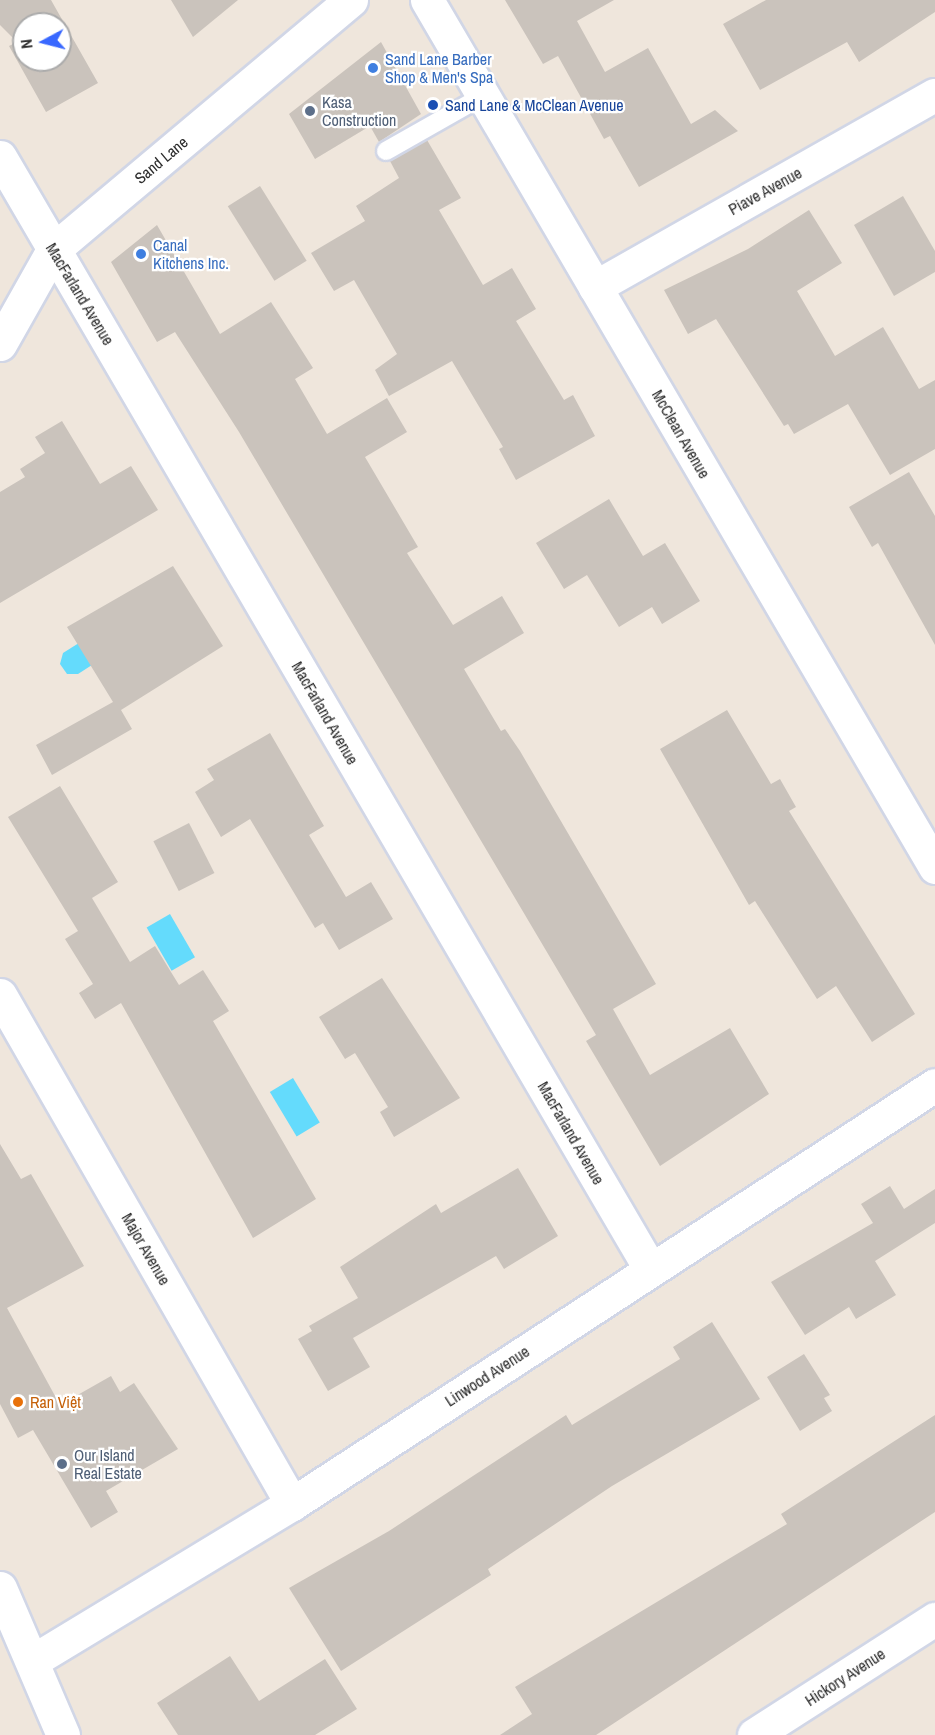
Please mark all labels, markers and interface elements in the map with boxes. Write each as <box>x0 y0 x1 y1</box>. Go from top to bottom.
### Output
north arrow <box>12 12 72 72</box>
text: N <box>15 38 38 50</box>
place label: Sand Lane Barber Shop & Men's Spa <box>385 49 493 87</box>
marker: Sand Lane Barber Shop & Men's Spa <box>366 61 380 75</box>
place label: Kasa Construction <box>322 92 396 130</box>
place label: Sand Lane & McClean Avenue <box>445 95 624 115</box>
marker: Sand Lane & McClean Avenue <box>426 98 440 112</box>
marker: Kasa Construction <box>303 104 317 118</box>
street label: Sand Lane <box>131 132 191 188</box>
street label: Piave Avenue <box>725 163 805 219</box>
place label: Canal Kitchens Inc. <box>153 235 229 273</box>
street label: MacFarland Avenue <box>42 239 118 349</box>
marker: Canal Kitchens Inc. <box>134 247 148 261</box>
street label: McClean Avenue <box>648 386 714 482</box>
street label: MacFarland Avenue <box>288 658 362 768</box>
street label: MacFarland Avenue <box>534 1078 608 1188</box>
street label: Major Avenue <box>118 1209 174 1289</box>
street label: Linwood Avenue <box>441 1341 533 1411</box>
place label: Ran Việt <box>30 1392 81 1412</box>
marker: Ran Việt <box>11 1395 25 1409</box>
place label: Our Island Real Estate <box>74 1445 142 1483</box>
marker: Our Island Real Estate <box>55 1457 69 1471</box>
street label: Hickory Avenue <box>801 1644 889 1710</box>

